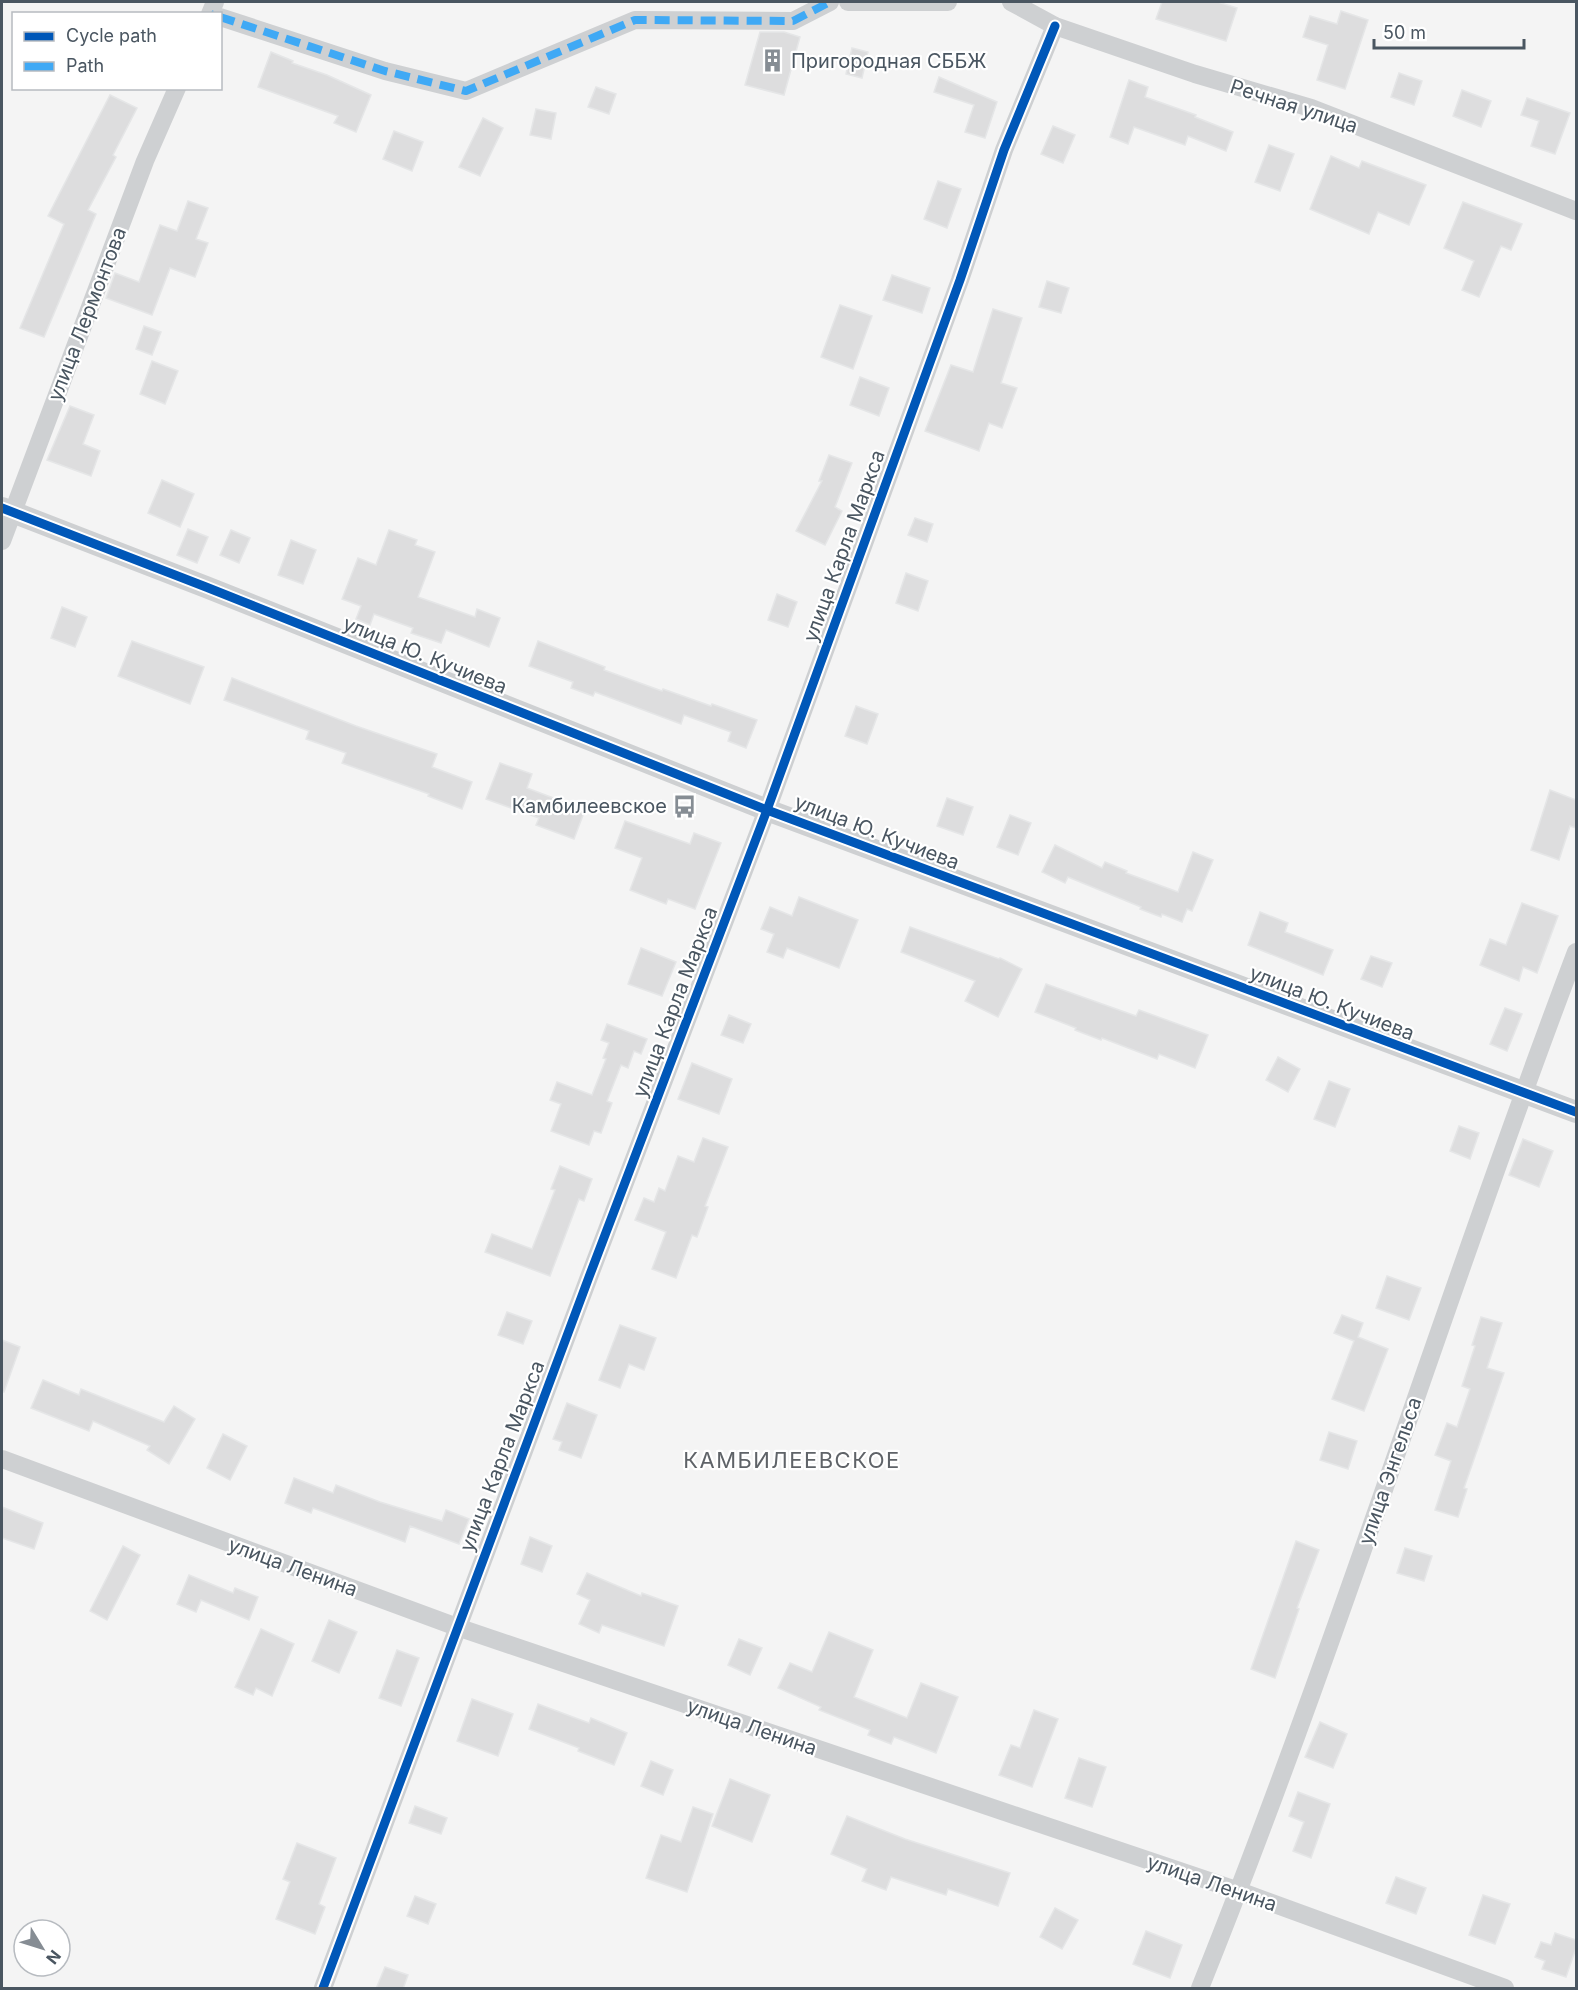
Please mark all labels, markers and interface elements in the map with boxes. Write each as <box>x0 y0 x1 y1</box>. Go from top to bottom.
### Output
legend <box>12 12 222 90</box>
scale bar <box>1374 12 1524 50</box>
text: 50 m <box>1383 22 1426 43</box>
text: Cycle path <box>66 25 157 46</box>
building icon: Пригородная СББЖ <box>760 48 786 74</box>
place label: Пригородная СББЖ <box>791 49 987 73</box>
text: Path <box>66 55 104 76</box>
street label: Речная улица <box>1227 74 1361 138</box>
street label: улица Лермонтова <box>43 224 131 404</box>
street label: улица Карла Маркса <box>798 447 890 645</box>
street label: улица Ю. Кучиева <box>340 611 510 699</box>
street label: улица Ю. Кучиева <box>791 790 963 874</box>
bus stop icon: Камбилеевское <box>672 793 698 819</box>
place label: Камбилеевское <box>512 794 667 818</box>
street label: улица Карла Маркса <box>628 903 722 1101</box>
street label: улица Ю. Кучиева <box>1246 961 1418 1045</box>
street label: улица Карла Маркса <box>455 1357 549 1555</box>
street label: улица Энгельса <box>1354 1394 1426 1548</box>
district label: КАМБИЛЕЕВСКОЕ <box>683 1447 901 1473</box>
street label: улица Ленина <box>225 1533 361 1601</box>
street label: улица Ленина <box>684 1694 820 1760</box>
street label: улица Ленина <box>1144 1850 1280 1916</box>
north arrow <box>12 1918 72 1978</box>
text: N <box>42 1946 65 1968</box>

